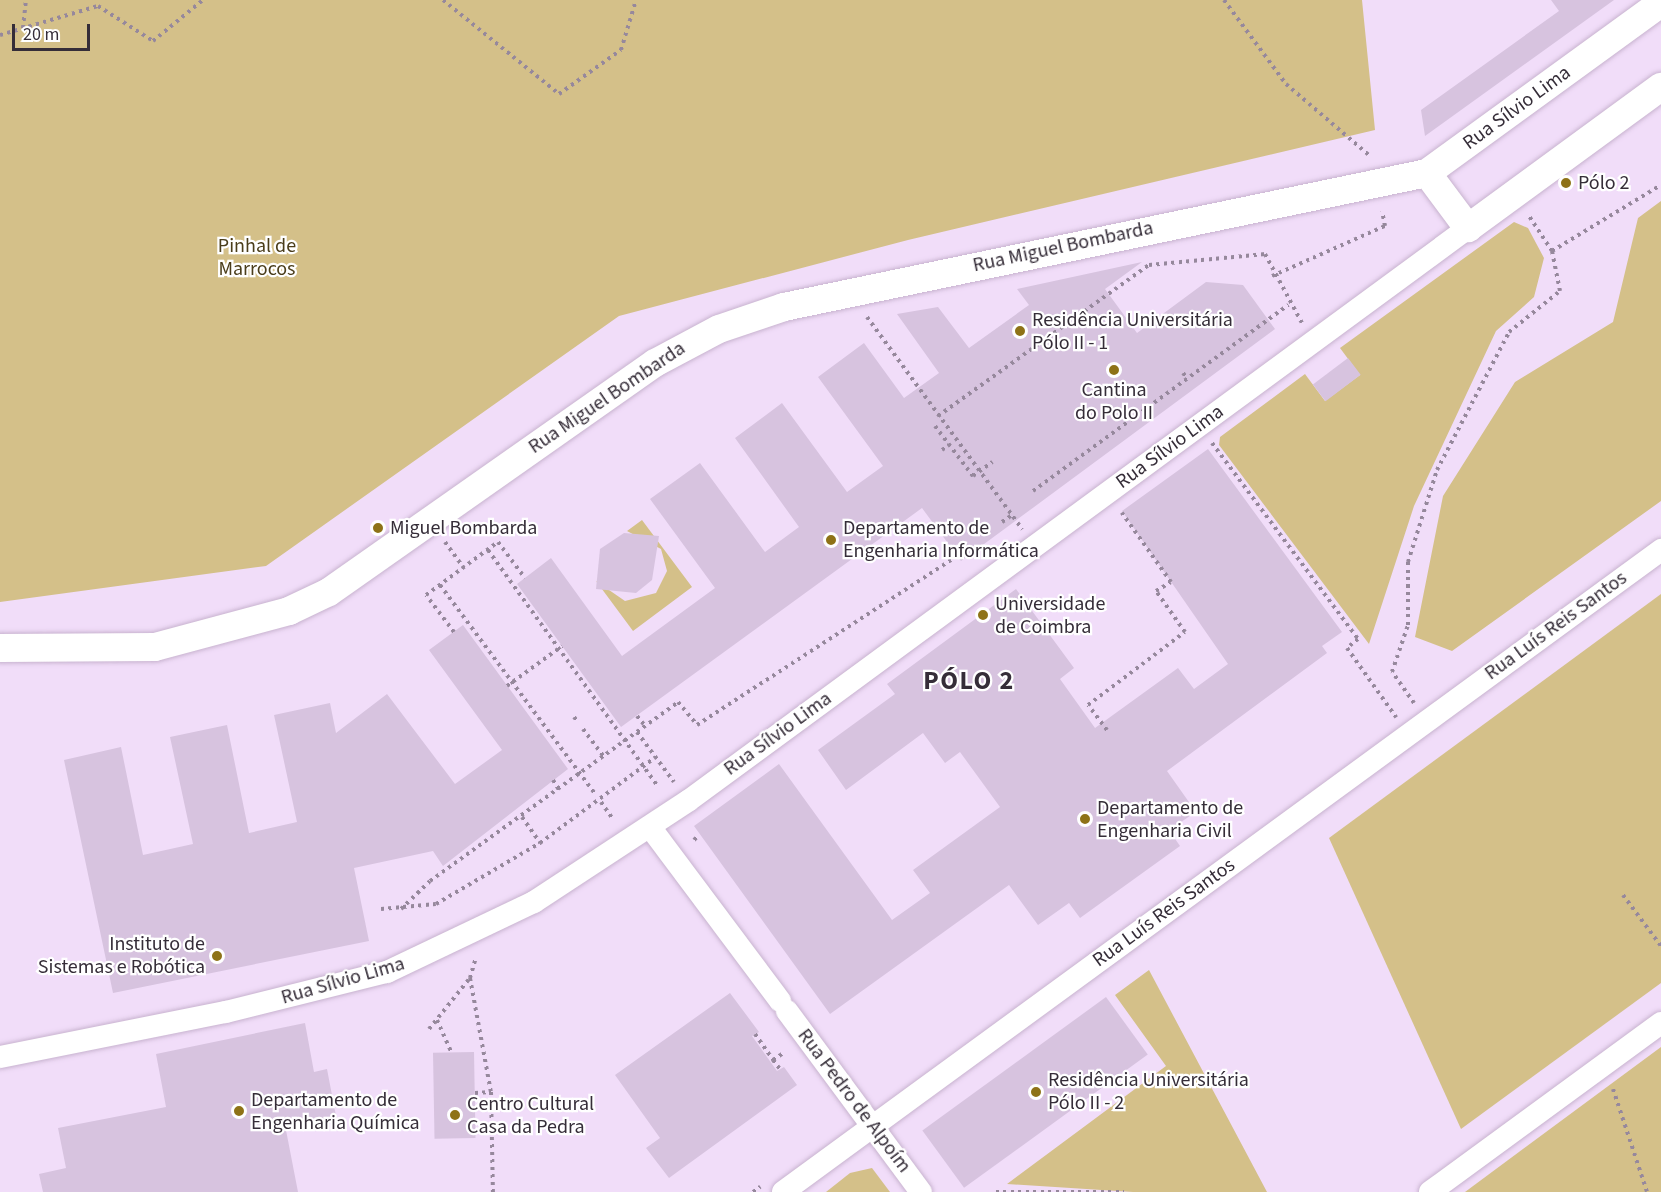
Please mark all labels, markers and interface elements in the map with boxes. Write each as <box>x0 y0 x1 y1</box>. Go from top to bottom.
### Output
scale bar <box>15 12 93 50</box>
text: 20 m <box>23 22 59 47</box>
street label: Rua Sílvio Lima <box>1458 61 1576 155</box>
place label: Pólo 2 <box>1578 171 1630 195</box>
marker: Pólo 2 <box>1559 176 1573 190</box>
street label: Rua Miguel Bombarda <box>971 216 1155 278</box>
park label: Pinhal de Marrocos <box>218 234 296 281</box>
place label: Residência Universitária Pólo II - 1 <box>1032 308 1233 355</box>
marker: Residência Universitária Pólo II - 1 <box>1013 324 1027 338</box>
street label: Rua Miguel Bombarda <box>524 337 690 459</box>
marker: Cantina do Polo II <box>1107 363 1121 377</box>
place label: Cantina do Polo II <box>1075 379 1153 426</box>
street label: Rua Sílvio Lima <box>1111 400 1229 494</box>
place label: Miguel Bombarda <box>390 516 537 540</box>
place label: Departamento de Engenharia Informática <box>843 516 1039 563</box>
marker: Miguel Bombarda <box>371 521 385 535</box>
marker: Departamento de Engenharia Informática <box>824 533 838 547</box>
street label: Rua Luís Reis Santos <box>1480 566 1632 686</box>
place label: Universidade de Coimbra <box>995 592 1105 639</box>
marker: Universidade de Coimbra <box>976 608 990 622</box>
district label: PÓLO 2 <box>923 665 1015 697</box>
street label: Rua Sílvio Lima <box>719 687 837 781</box>
place label: Departamento de Engenharia Civil <box>1097 796 1243 843</box>
marker: Departamento de Engenharia Civil <box>1078 812 1092 826</box>
street label: Rua Luís Reis Santos <box>1088 853 1240 973</box>
place label: Instituto de Sistemas e Robótica <box>38 933 205 980</box>
marker: Instituto de Sistemas e Robótica <box>210 949 224 963</box>
street label: Rua Sílvio Lima <box>278 952 408 1010</box>
street label: Rua Pedro de Alpoím <box>792 1024 916 1178</box>
place label: Residência Universitária Pólo II - 2 <box>1048 1068 1249 1115</box>
marker: Residência Universitária Pólo II - 2 <box>1029 1085 1043 1099</box>
place label: Departamento de Engenharia Química <box>251 1088 420 1135</box>
place label: Centro Cultural Casa da Pedra <box>467 1092 594 1139</box>
marker: Departamento de Engenharia Química <box>232 1104 246 1118</box>
marker: Centro Cultural Casa da Pedra <box>448 1108 462 1122</box>

